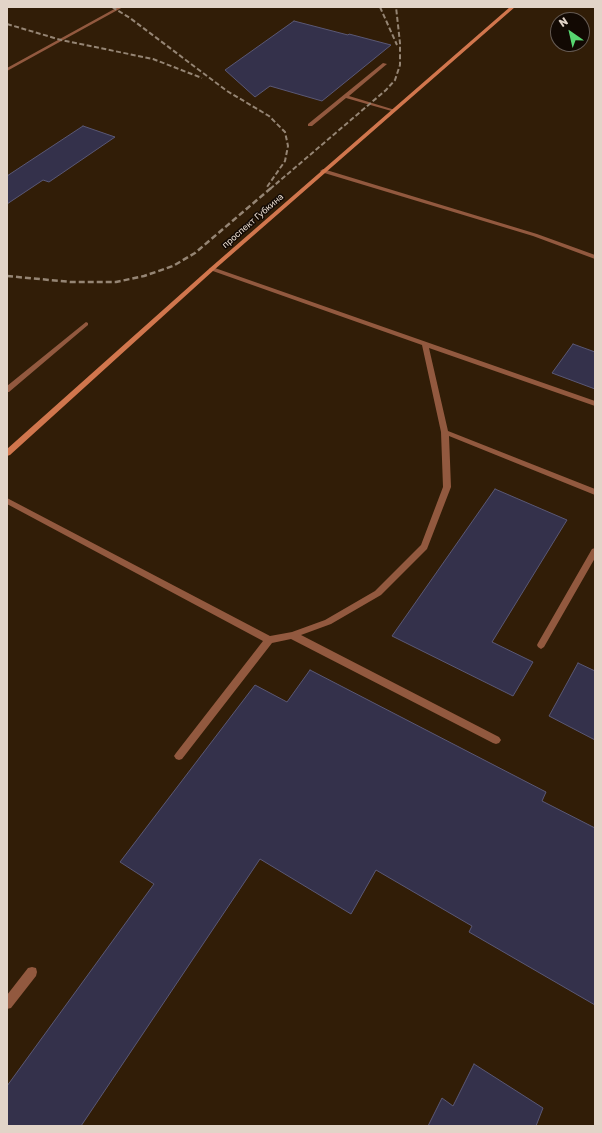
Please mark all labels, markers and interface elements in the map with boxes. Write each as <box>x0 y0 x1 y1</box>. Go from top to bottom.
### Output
north arrow <box>550 12 590 52</box>
text: N <box>557 15 570 30</box>
street label: проспект Губкина <box>220 191 286 251</box>

